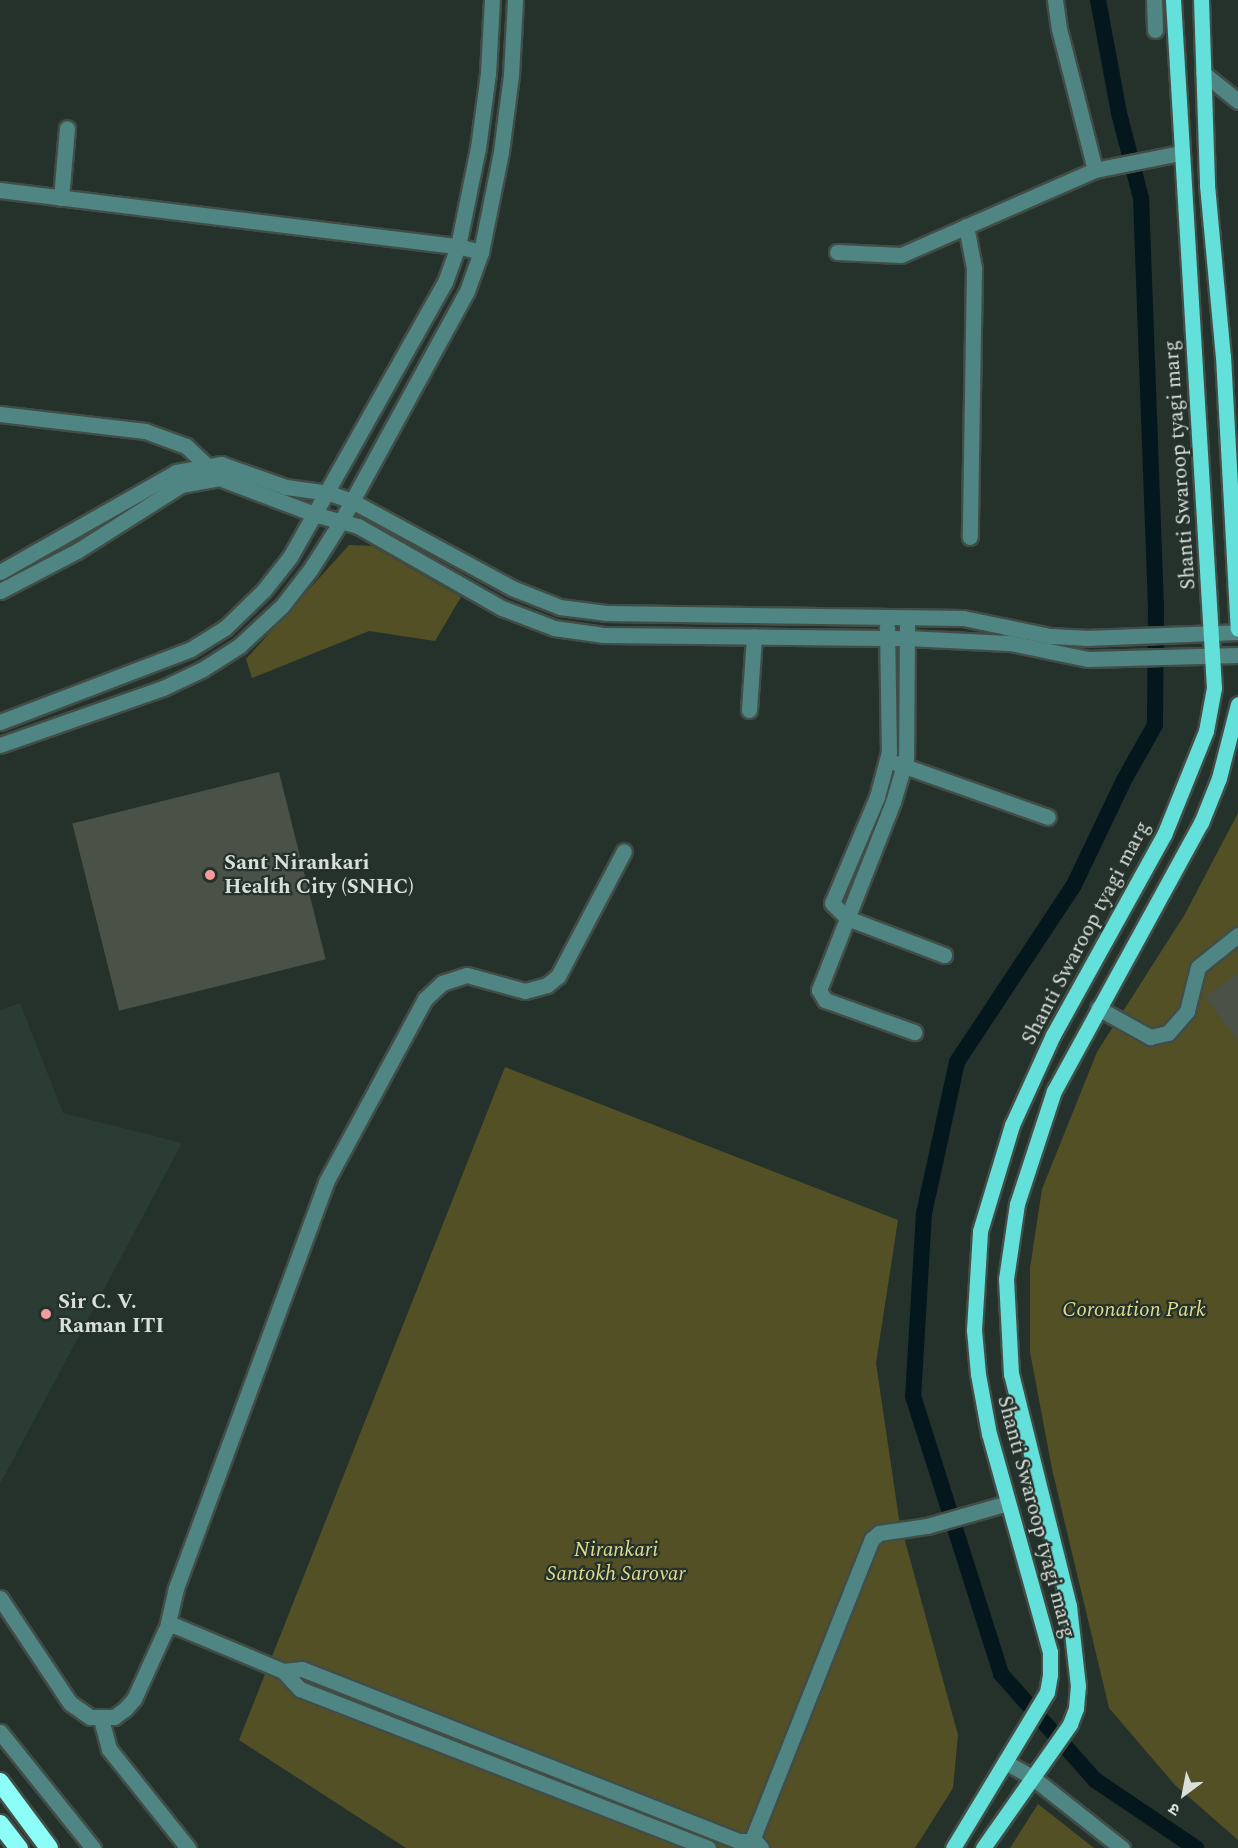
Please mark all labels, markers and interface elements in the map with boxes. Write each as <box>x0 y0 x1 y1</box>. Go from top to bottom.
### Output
street label: Shanti Swaroop tyagi marg <box>1159 339 1201 591</box>
street label: Shanti Swaroop tyagi marg <box>1016 817 1156 1049</box>
place label: Sant Nirankari Health City (SNHC) <box>224 850 414 900</box>
marker: Sant Nirankari Health City (SNHC) <box>201 866 219 884</box>
place label: Sir C. V. Raman ITI <box>58 1289 164 1339</box>
park label: Coronation Park <box>1062 1297 1206 1323</box>
marker: Sir C. V. Raman ITI <box>39 1307 53 1321</box>
street label: Shanti Swaroop tyagi marg <box>991 1393 1081 1641</box>
park label: Nirankari Santokh Sarovar <box>546 1537 686 1587</box>
north arrow <box>1154 1764 1214 1824</box>
text: उ <box>1164 1797 1185 1822</box>

